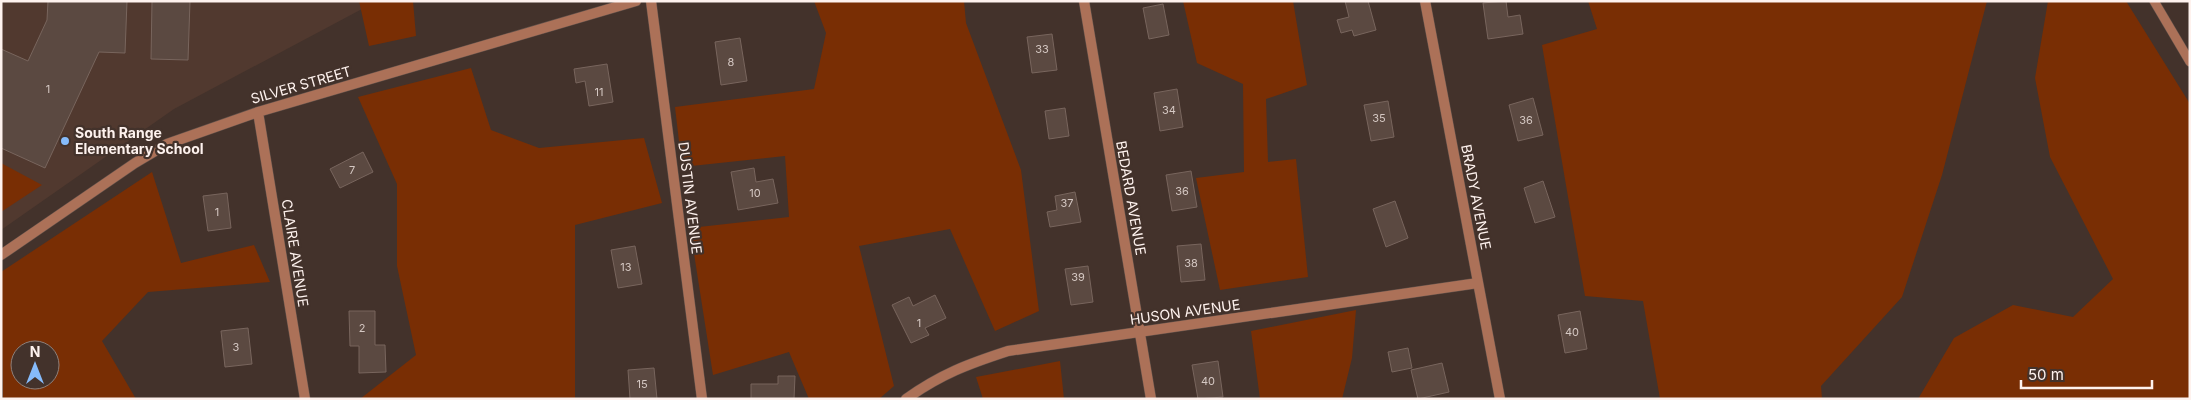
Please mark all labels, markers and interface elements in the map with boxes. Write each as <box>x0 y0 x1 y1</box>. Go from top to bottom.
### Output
house number: 33 <box>1035 42 1049 56</box>
house number: 8 <box>728 55 735 69</box>
street label: SILVER STREET <box>249 62 353 107</box>
house number: 1 <box>46 82 50 96</box>
house number: 11 <box>595 85 603 99</box>
house number: 34 <box>1162 103 1176 117</box>
house number: 35 <box>1372 111 1386 125</box>
house number: 36 <box>1519 113 1533 127</box>
place label: South Range Elementary School <box>75 124 204 157</box>
marker: South Range Elementary School <box>59 135 71 147</box>
street label: BEDARD AVENUE <box>1113 139 1150 257</box>
street label: DUSTIN AVENUE <box>675 141 706 255</box>
street label: BRADY AVENUE <box>1458 143 1495 251</box>
house number: 7 <box>349 163 355 177</box>
house number: 36 <box>1175 184 1189 198</box>
house number: 10 <box>749 186 761 200</box>
house number: 37 <box>1060 196 1074 210</box>
street label: CLAIRE AVENUE <box>279 198 312 308</box>
house number: 1 <box>215 205 219 219</box>
house number: 38 <box>1184 256 1198 270</box>
house number: 13 <box>620 260 632 274</box>
house number: 39 <box>1071 270 1085 284</box>
street label: HUSON AVENUE <box>1129 295 1241 328</box>
house number: 1 <box>917 316 921 330</box>
house number: 2 <box>359 321 365 335</box>
house number: 40 <box>1565 325 1579 339</box>
north arrow <box>10 340 60 390</box>
house number: 3 <box>233 340 240 354</box>
text: N <box>30 343 40 360</box>
scale bar <box>2021 358 2152 390</box>
text: 50 m <box>2028 365 2064 384</box>
house number: 40 <box>1201 374 1215 388</box>
house number: 15 <box>636 377 648 391</box>

